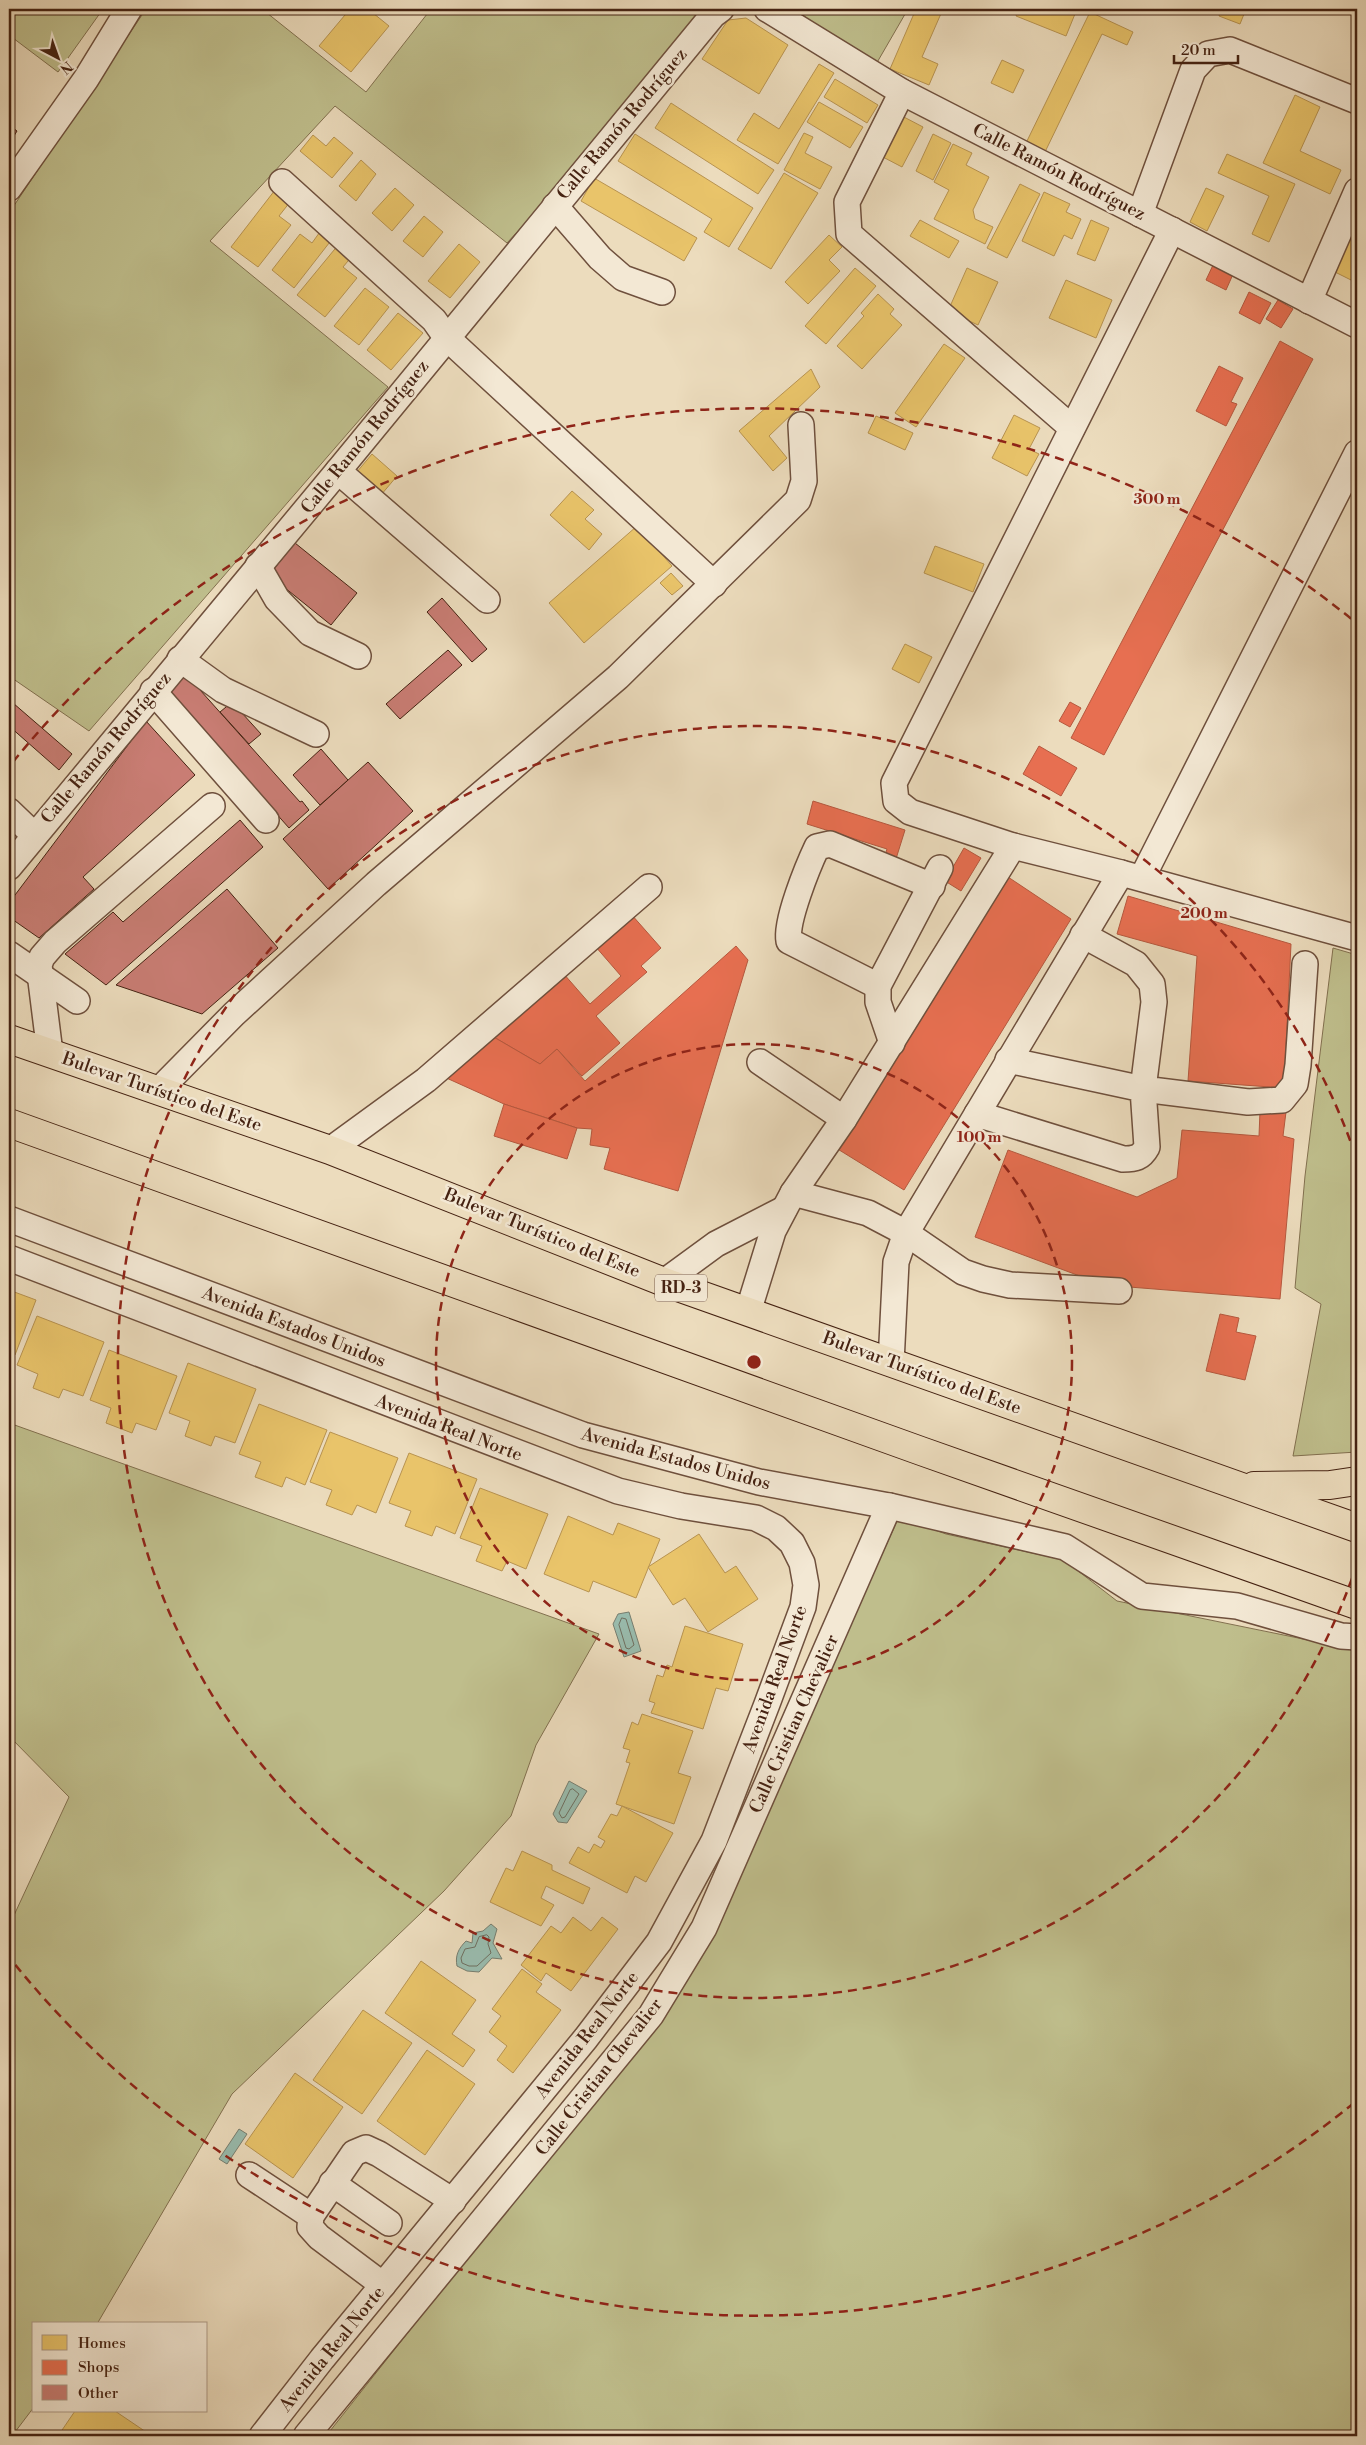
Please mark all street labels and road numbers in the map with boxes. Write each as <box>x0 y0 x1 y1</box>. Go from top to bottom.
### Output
street label: Calle Ramón Rodríguez <box>552 43 692 205</box>
street label: Calle Ramón Rodríguez <box>969 118 1149 226</box>
street label: Calle Ramón Rodríguez <box>296 355 434 519</box>
street label: Calle Ramón Rodríguez <box>36 667 176 829</box>
street label: Bulevar Turístico del Este <box>58 1047 265 1137</box>
street label: Bulevar Turístico del Este <box>440 1183 644 1283</box>
road number: RD-3 <box>655 1275 707 1302</box>
street label: Avenida Estados Unidos <box>198 1281 389 1373</box>
street label: Bulevar Turístico del Este <box>819 1326 1024 1420</box>
street label: Avenida Real Norte <box>371 1389 526 1467</box>
street label: Avenida Estados Unidos <box>578 1422 773 1495</box>
street label: Avenida Real Norte <box>737 1602 812 1757</box>
street label: Calle Cristian Chevalier <box>744 1631 844 1817</box>
street label: Avenida Real Norte <box>529 1967 644 2104</box>
street label: Calle Cristian Chevalier <box>530 1994 668 2160</box>
street label: Avenida Real Norte <box>274 2281 390 2417</box>

